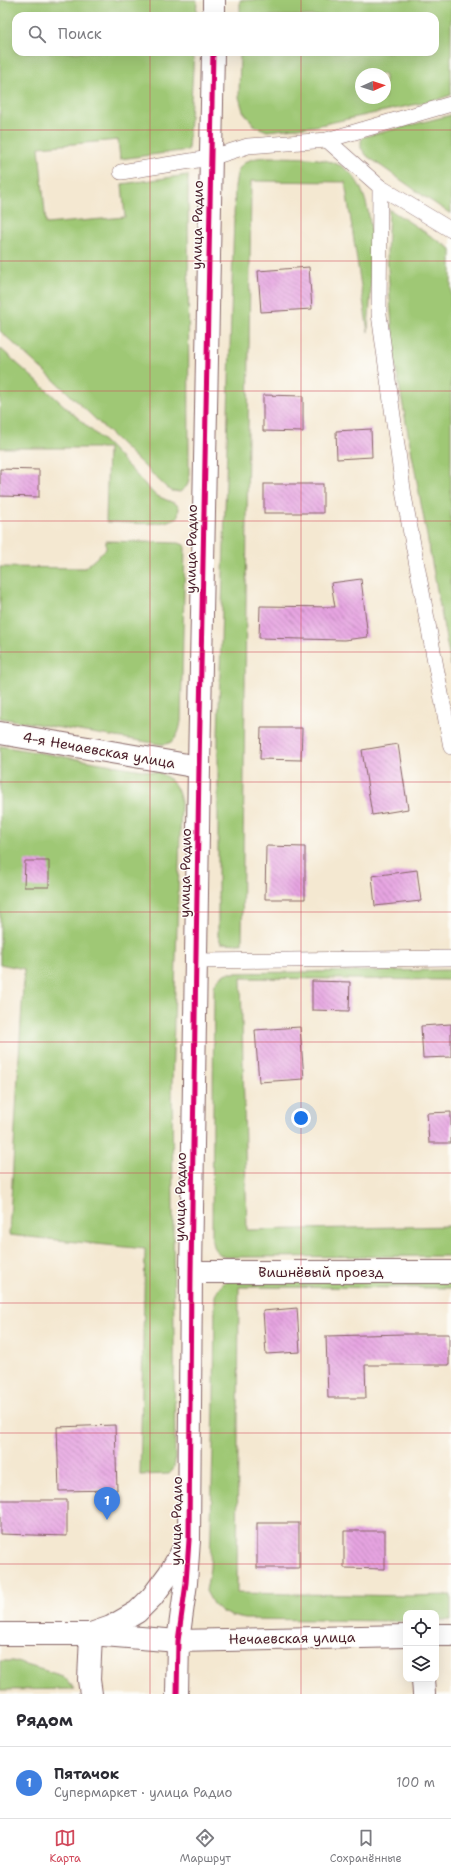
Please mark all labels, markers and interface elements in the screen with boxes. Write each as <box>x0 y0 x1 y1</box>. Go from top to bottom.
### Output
search box <box>12 12 439 56</box>
icon: search <box>26 23 48 45</box>
text: Поиск <box>58 24 102 44</box>
north arrow <box>355 68 391 104</box>
street label: улица Радио <box>187 180 207 270</box>
street label: улица Радио <box>181 504 201 594</box>
street label: 4-я Нечаевская улица <box>21 728 177 772</box>
street label: улица Радио <box>175 828 195 918</box>
your location <box>291 1108 311 1128</box>
street label: улица Радио <box>170 1152 190 1242</box>
street label: Вишнёвый проезд <box>258 1263 384 1281</box>
street label: улица Радио <box>166 1476 186 1566</box>
pin: 1 <box>94 1487 120 1520</box>
map controls <box>403 1610 439 1682</box>
button: locate <box>403 1610 439 1646</box>
street label: Нечаевская улица <box>229 1628 356 1648</box>
button: layers <box>403 1646 439 1682</box>
text: Рядом <box>16 1709 73 1731</box>
text: Пятачок <box>54 1764 119 1784</box>
text: 1 <box>26 1774 32 1791</box>
text: 100 m <box>396 1774 435 1791</box>
text: Супермаркет · улица Радио <box>54 1784 232 1801</box>
tab: Карта <box>49 1827 81 1866</box>
tab: Маршрут <box>180 1827 231 1866</box>
tab: Сохранённые <box>330 1827 402 1866</box>

